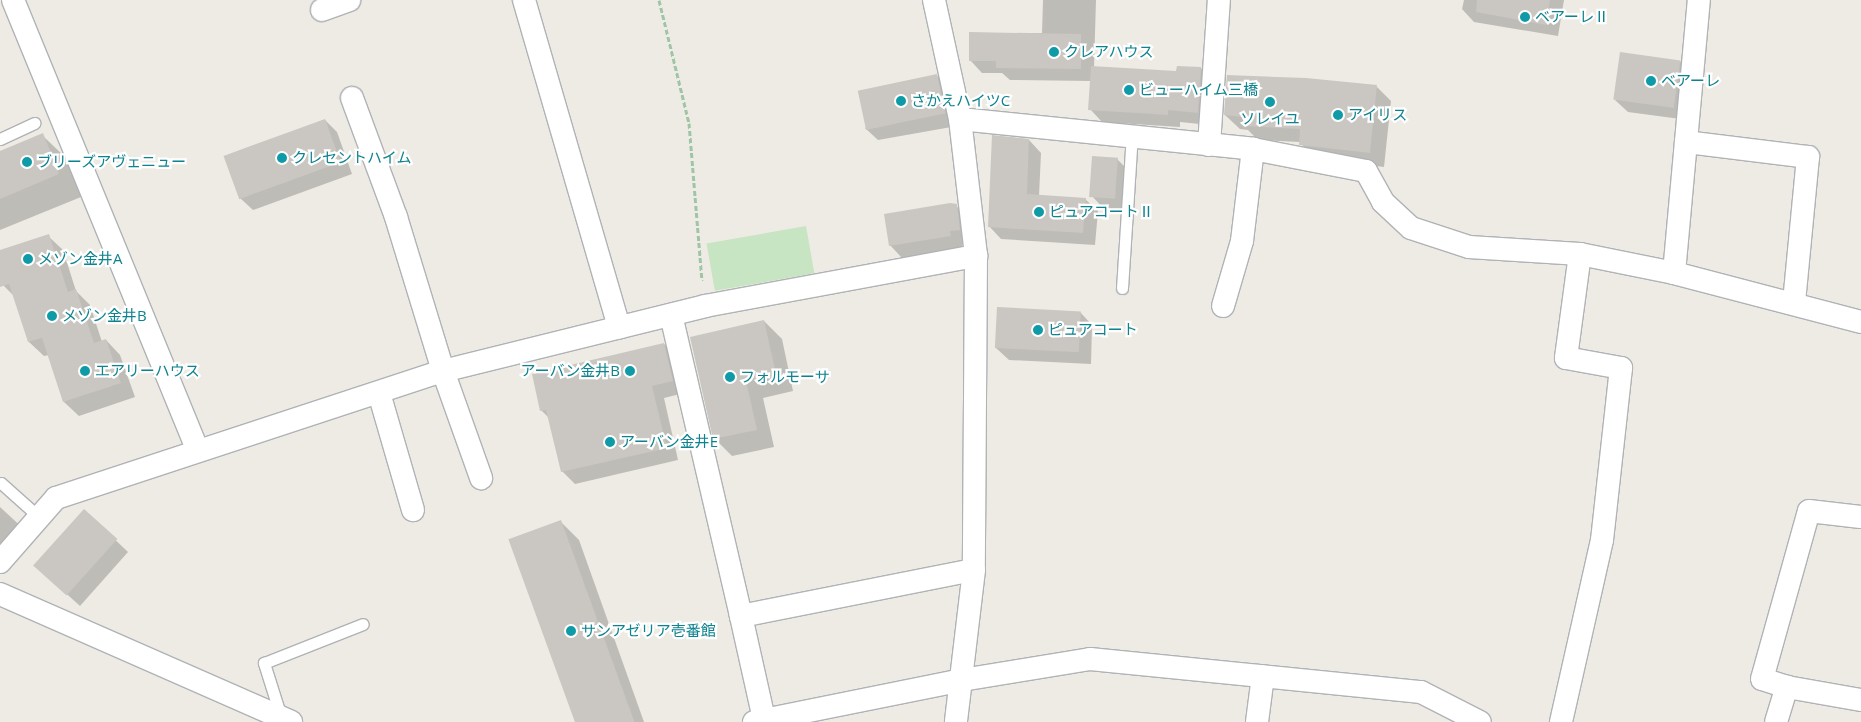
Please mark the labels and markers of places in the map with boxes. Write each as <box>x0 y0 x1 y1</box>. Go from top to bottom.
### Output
place label: ベアーレⅡ <box>1535 8 1609 26</box>
marker: ベアーレⅡ <box>1519 11 1531 23</box>
place label: クレアハウス <box>1064 43 1154 61</box>
marker: クレアハウス <box>1048 46 1060 58</box>
place label: ベアーレ <box>1661 72 1720 90</box>
marker: ベアーレ <box>1645 75 1657 87</box>
place label: ビューハイム三橋 <box>1139 81 1259 99</box>
marker: ビューハイム三橋 <box>1123 84 1135 96</box>
place label: さかえハイツC <box>911 92 1010 110</box>
marker: さかえハイツC <box>895 95 907 107</box>
marker: ソレイユ <box>1264 96 1276 108</box>
place label: アイリス <box>1348 106 1408 124</box>
marker: アイリス <box>1332 109 1344 121</box>
place label: ソレイユ <box>1240 110 1300 128</box>
place label: クレセントハイム <box>292 149 412 167</box>
marker: クレセントハイム <box>276 152 288 164</box>
place label: ブリーズアヴェニュー <box>37 153 187 171</box>
marker: ブリーズアヴェニュー <box>21 156 33 168</box>
place label: ピュアコートⅡ <box>1049 203 1154 221</box>
marker: ピュアコートⅡ <box>1033 206 1045 218</box>
place label: メゾン金井A <box>38 250 122 268</box>
marker: メゾン金井A <box>22 253 34 265</box>
place label: メゾン金井B <box>62 307 147 325</box>
marker: メゾン金井B <box>46 310 58 322</box>
place label: ピュアコート <box>1048 321 1138 339</box>
marker: ピュアコート <box>1032 324 1044 336</box>
place label: エアリーハウス <box>95 362 200 380</box>
place label: アーバン金井B <box>521 362 620 380</box>
marker: エアリーハウス <box>79 365 91 377</box>
marker: アーバン金井B <box>624 365 636 377</box>
place label: フォルモーサ <box>740 368 830 386</box>
marker: フォルモーサ <box>724 371 736 383</box>
place label: アーバン金井E <box>620 433 717 451</box>
marker: アーバン金井E <box>604 436 616 448</box>
place label: サンアゼリア壱番館 <box>581 622 716 640</box>
marker: サンアゼリア壱番館 <box>565 625 577 637</box>

